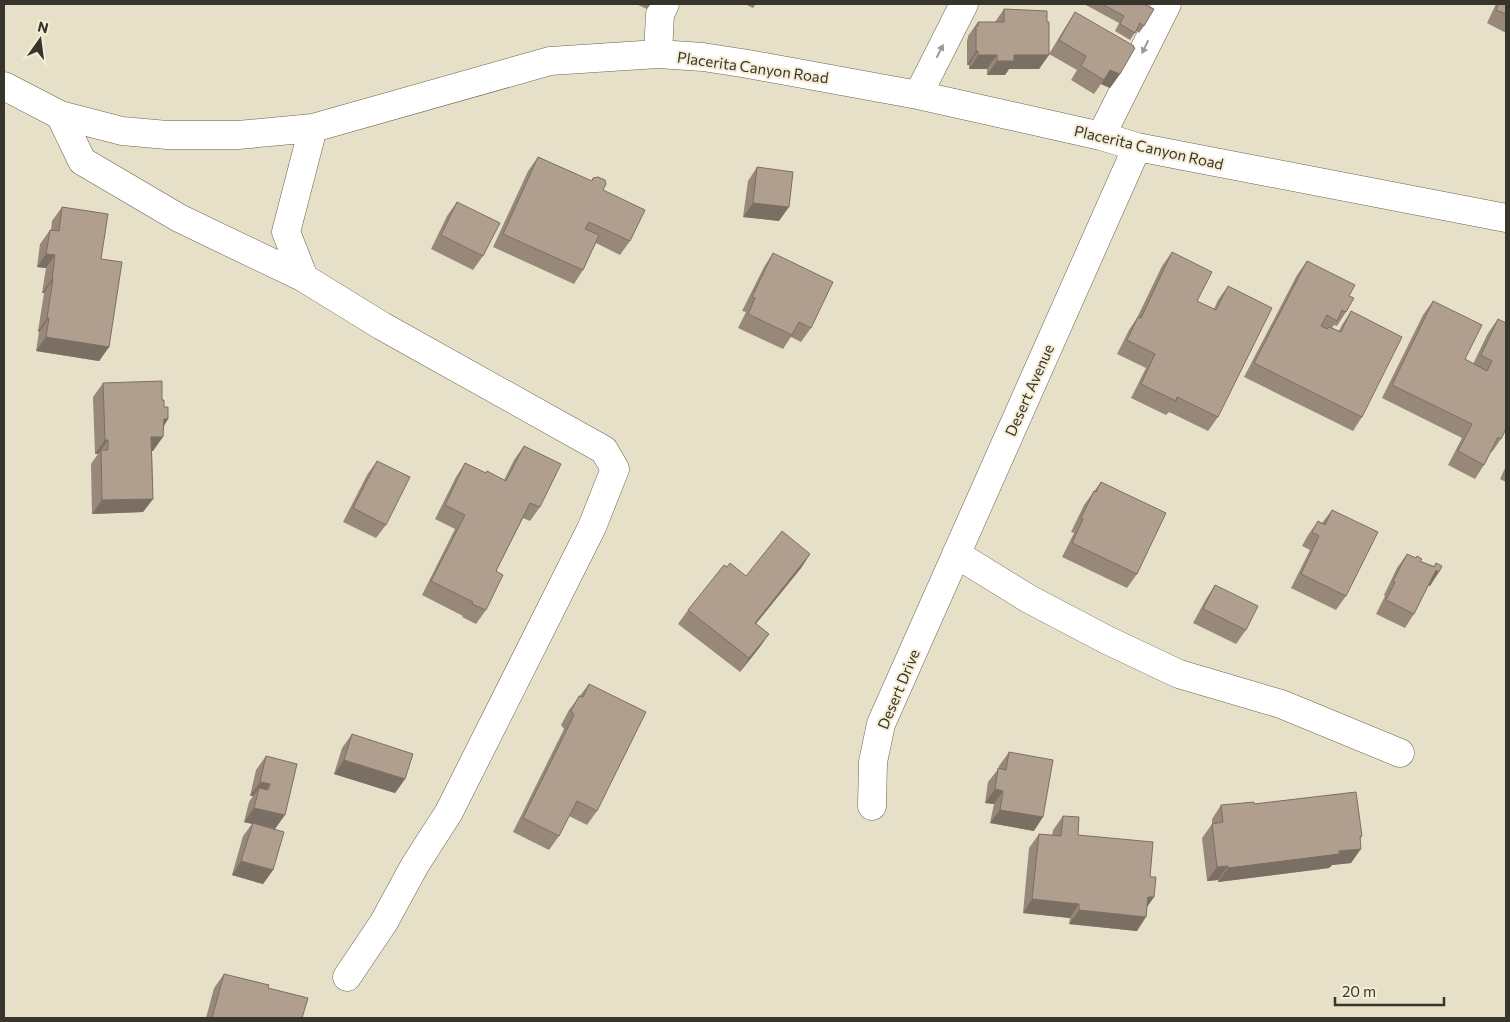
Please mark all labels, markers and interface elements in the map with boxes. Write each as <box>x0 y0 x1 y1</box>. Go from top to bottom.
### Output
north arrow <box>15 15 65 65</box>
text: N <box>36 17 50 36</box>
one-way arrow <box>1141 40 1149 55</box>
one-way arrow <box>936 44 944 58</box>
street label: Placerita Canyon Road <box>676 47 830 87</box>
street label: Placerita Canyon Road <box>1073 121 1225 173</box>
street label: Desert Avenue <box>1001 341 1057 439</box>
street label: Desert Drive <box>873 646 923 732</box>
scale bar <box>1335 974 1444 1006</box>
text: 20 m <box>1342 982 1376 1000</box>

